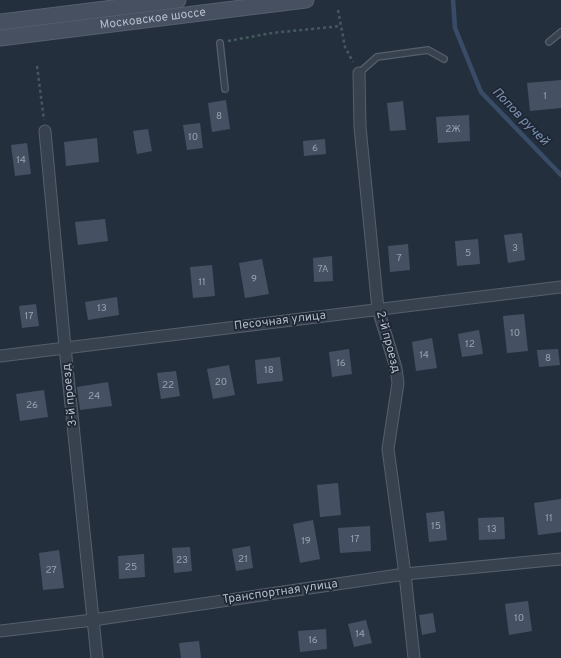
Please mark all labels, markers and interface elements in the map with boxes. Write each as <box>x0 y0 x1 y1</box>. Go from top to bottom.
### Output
street label: Московское шоссе <box>99 4 207 34</box>
water label: Попов ручей <box>488 85 552 150</box>
house number: 1 <box>543 90 547 103</box>
house number: 8 <box>216 110 222 123</box>
house number: 2Ж <box>445 123 461 136</box>
house number: 10 <box>188 131 198 144</box>
house number: 6 <box>312 142 318 155</box>
house number: 14 <box>16 154 26 167</box>
house number: 3 <box>512 242 518 255</box>
house number: 5 <box>465 247 471 260</box>
house number: 7 <box>396 252 402 265</box>
house number: 7А <box>318 263 329 276</box>
house number: 9 <box>251 273 257 286</box>
house number: 11 <box>198 276 206 289</box>
house number: 13 <box>97 302 107 315</box>
street label: Песочная улица <box>233 307 327 335</box>
street label: 2-й проезд <box>372 309 404 375</box>
house number: 17 <box>25 310 33 323</box>
house number: 10 <box>510 327 520 340</box>
house number: 12 <box>465 338 475 351</box>
house number: 14 <box>419 349 429 362</box>
house number: 8 <box>545 352 551 365</box>
house number: 16 <box>336 357 346 370</box>
street label: 3-й проезд <box>59 363 81 427</box>
house number: 18 <box>264 364 274 377</box>
house number: 20 <box>215 376 227 389</box>
house number: 22 <box>162 379 174 392</box>
house number: 24 <box>88 390 100 403</box>
house number: 26 <box>26 399 38 412</box>
house number: 11 <box>545 512 553 525</box>
house number: 15 <box>431 520 441 533</box>
house number: 13 <box>487 523 497 536</box>
house number: 17 <box>351 533 359 546</box>
house number: 19 <box>301 535 311 548</box>
house number: 21 <box>238 553 248 566</box>
house number: 23 <box>176 554 188 567</box>
house number: 25 <box>125 561 137 574</box>
house number: 27 <box>45 564 57 577</box>
street label: Транспортная улица <box>221 576 339 608</box>
house number: 10 <box>514 612 524 625</box>
house number: 14 <box>355 628 365 641</box>
house number: 16 <box>308 634 318 647</box>

